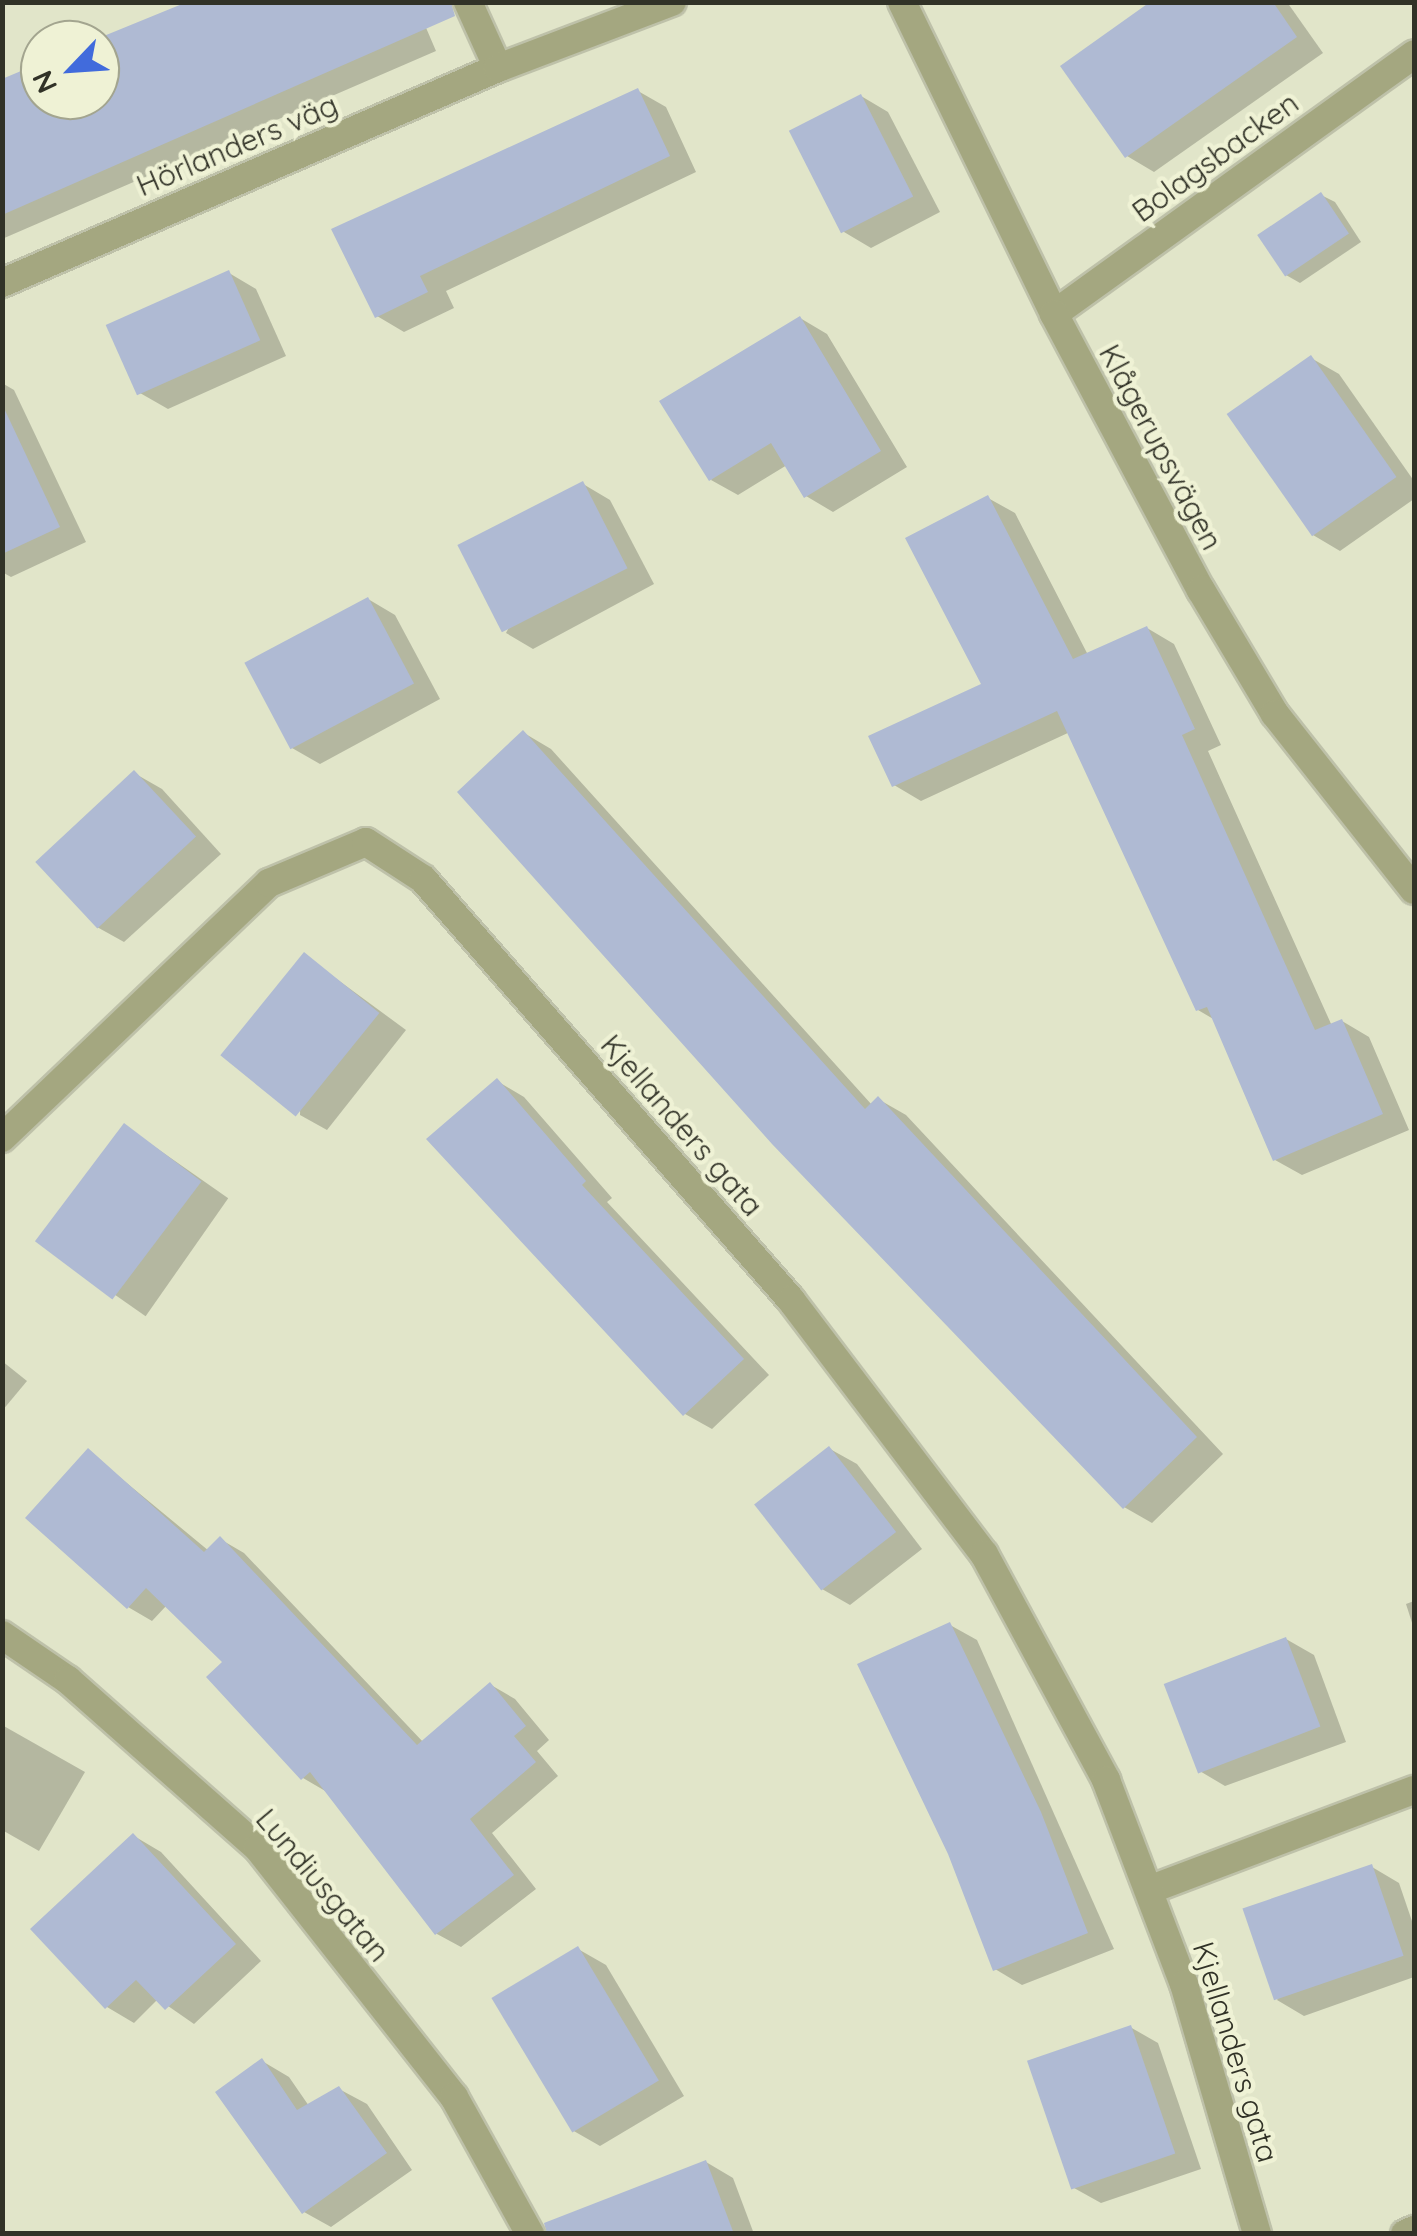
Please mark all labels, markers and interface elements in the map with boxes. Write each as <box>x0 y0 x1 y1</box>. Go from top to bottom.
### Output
north arrow <box>20 20 120 120</box>
text: N <box>24 65 64 99</box>
street label: Bolagsbacken <box>1125 85 1305 229</box>
street label: Hörlanders väg <box>131 86 343 204</box>
street label: Klågerupsvägen <box>1092 338 1230 556</box>
street label: Kjellanders gata <box>593 1027 771 1223</box>
street label: Lundiusgatan <box>249 1801 397 1969</box>
street label: Kjellanders gata <box>1185 1937 1287 2167</box>

